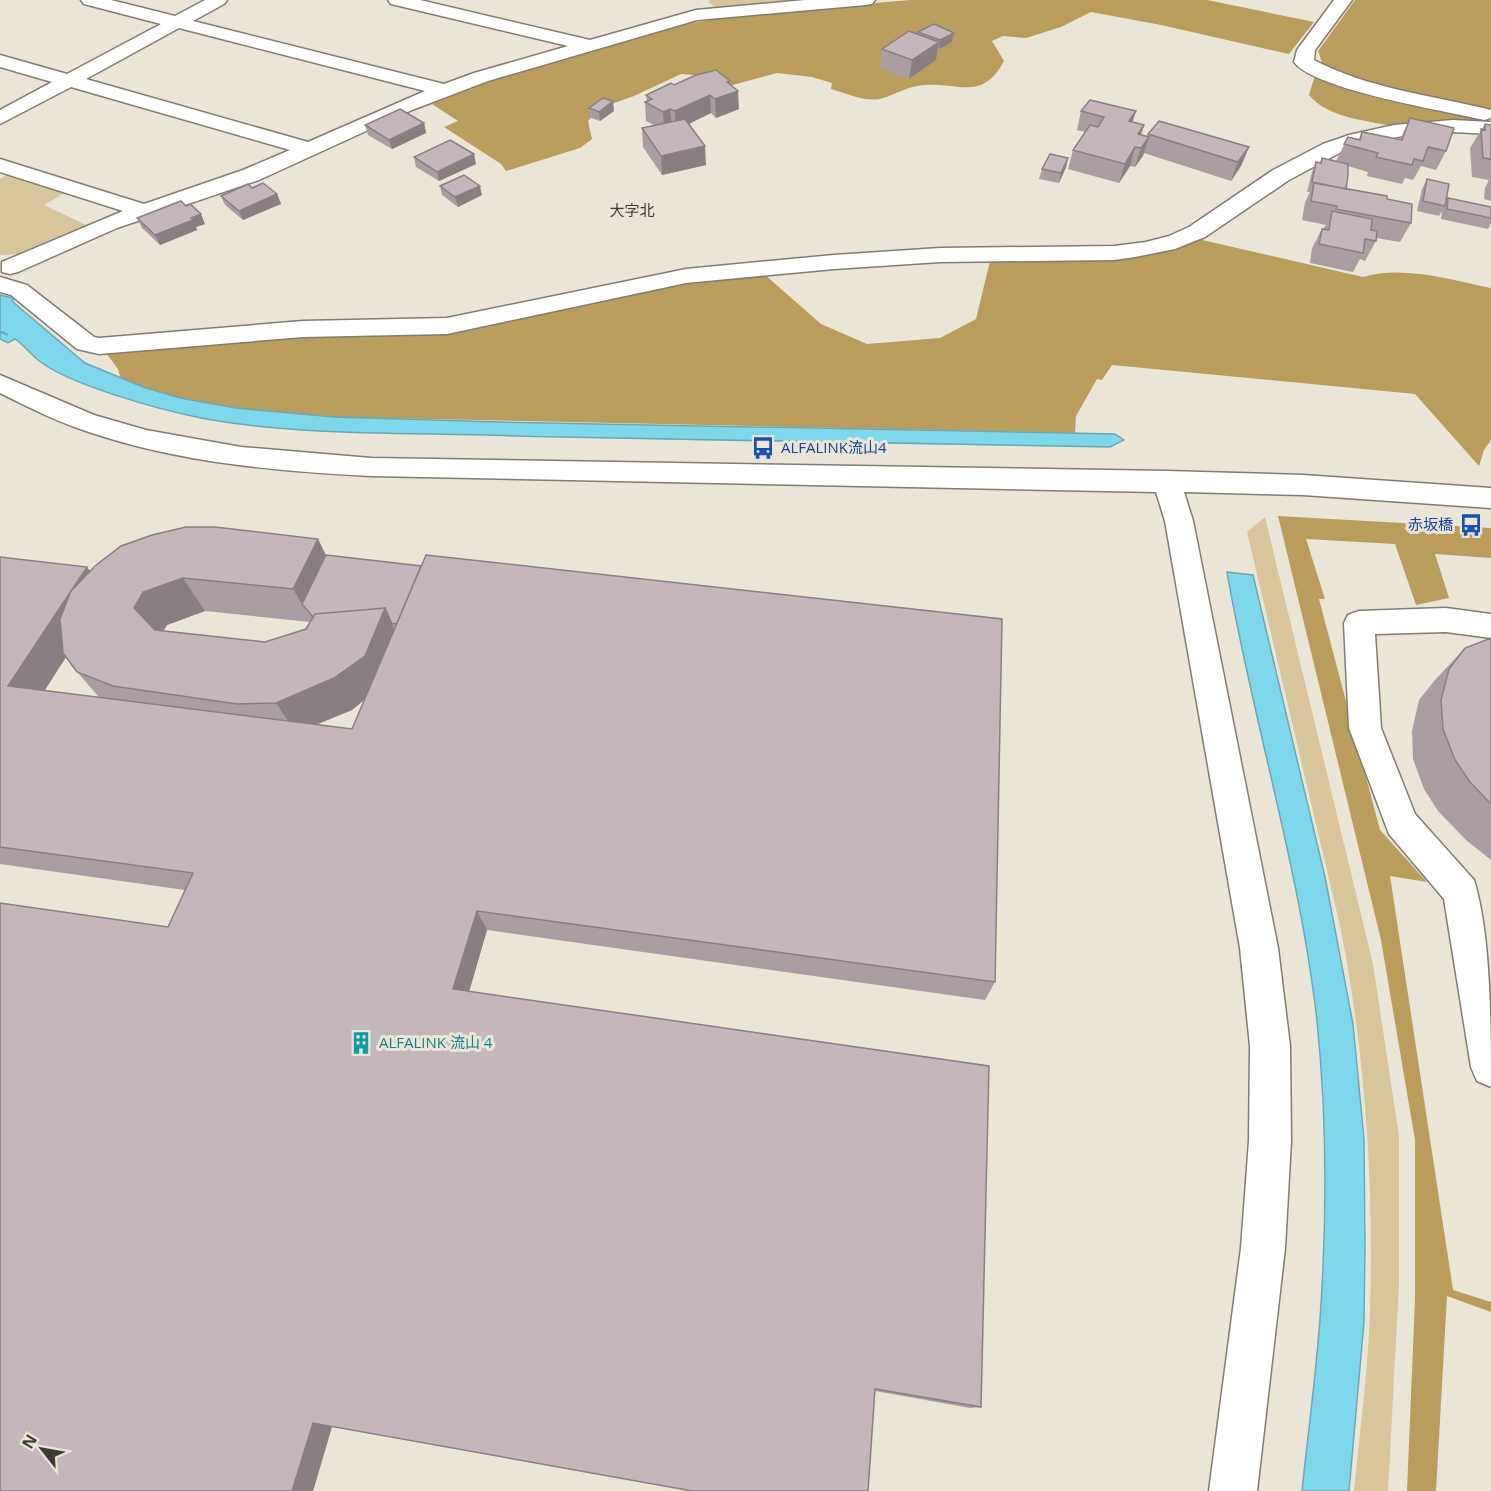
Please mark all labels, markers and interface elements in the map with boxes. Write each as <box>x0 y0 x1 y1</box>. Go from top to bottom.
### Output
district label: 大字北 <box>609 200 655 220</box>
bus stop icon: ALFALINK流山4 <box>750 435 776 461</box>
place label: ALFALINK流山4 <box>781 437 887 457</box>
bus stop icon: 赤坂橋 <box>1458 512 1484 538</box>
place label: 赤坂橋 <box>1408 514 1453 534</box>
building icon: ALFALINK 流山 4 <box>348 1030 374 1056</box>
place label: ALFALINK 流山 4 <box>379 1032 493 1052</box>
north arrow <box>12 1419 72 1479</box>
text: N <box>16 1430 42 1453</box>

